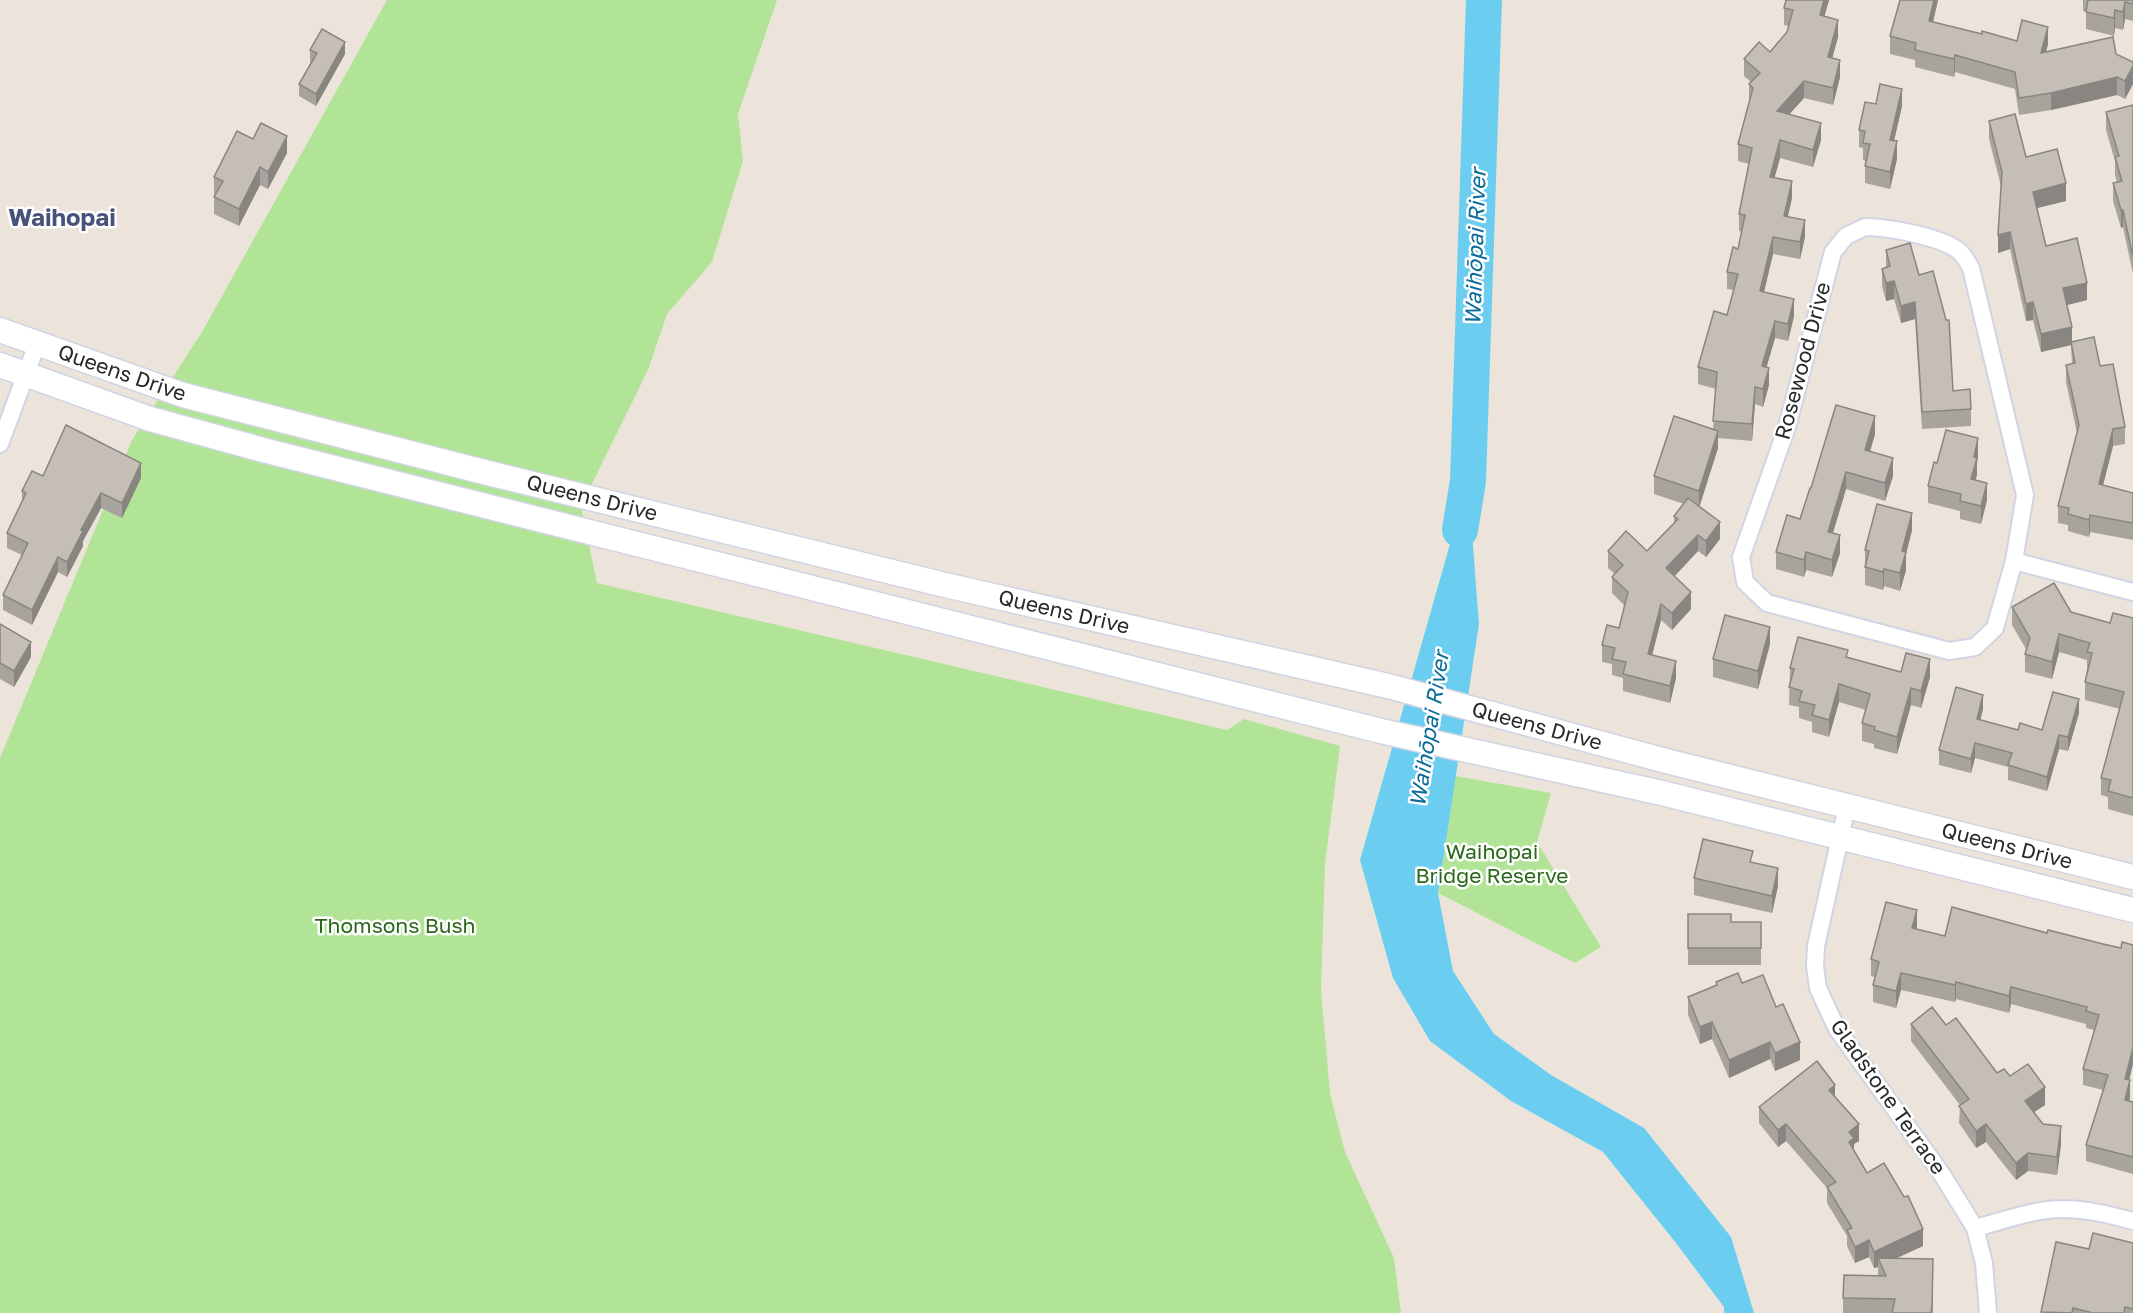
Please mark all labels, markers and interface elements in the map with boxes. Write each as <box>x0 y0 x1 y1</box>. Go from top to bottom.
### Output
water label: Waihōpai River <box>1458 165 1491 326</box>
district label: Waihopai <box>8 202 116 231</box>
street label: Rosewood Drive <box>1769 279 1836 442</box>
street label: Queens Drive <box>55 338 190 406</box>
street label: Queens Drive <box>524 468 660 526</box>
street label: Queens Drive <box>996 583 1132 639</box>
water label: Waihōpai River <box>1403 646 1455 808</box>
street label: Queens Drive <box>1469 695 1605 755</box>
street label: Queens Drive <box>1939 816 2075 874</box>
park label: Waihopai Bridge Reserve <box>1415 838 1569 888</box>
park label: Thomsons Bush <box>315 912 475 938</box>
street label: Gladstone Terrace <box>1825 1014 1952 1179</box>

